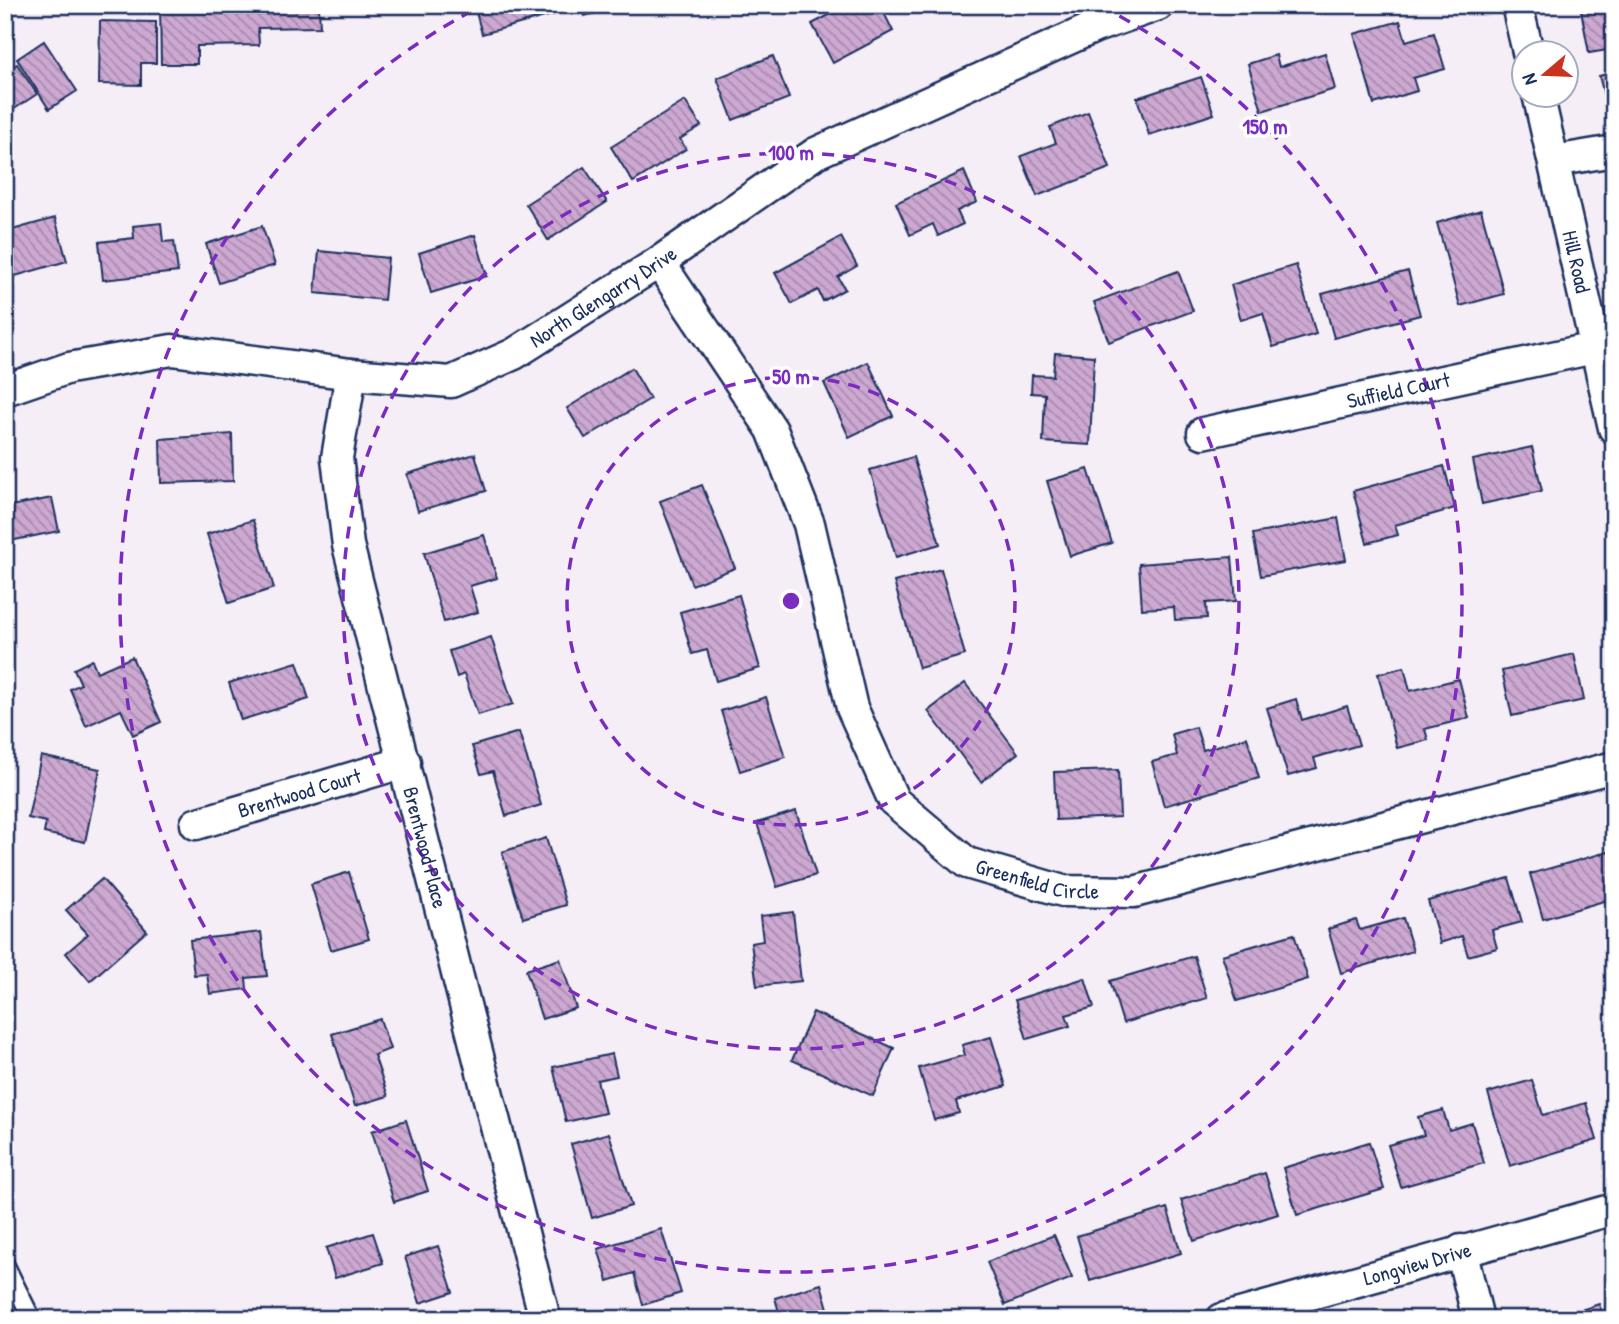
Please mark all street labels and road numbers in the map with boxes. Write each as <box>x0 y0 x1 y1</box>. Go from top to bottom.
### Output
street label: Hill Road <box>1556 228 1598 295</box>
street label: North Glengarry Drive <box>524 239 682 354</box>
street label: Suffield Court <box>1344 365 1453 415</box>
street label: Brentwood Court <box>234 761 365 825</box>
street label: Brentwood Place <box>396 784 455 911</box>
street label: Greenfield Circle <box>972 851 1099 906</box>
street label: Longview Drive <box>1360 1235 1475 1293</box>

